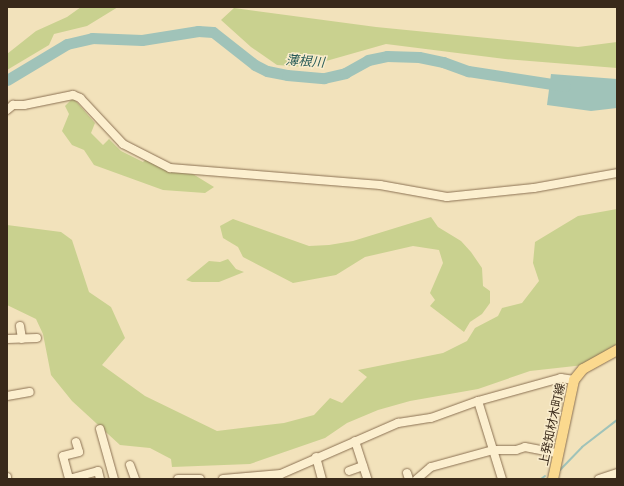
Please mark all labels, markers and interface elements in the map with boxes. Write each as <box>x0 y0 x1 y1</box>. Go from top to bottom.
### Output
water label: 薄根川 <box>285 52 325 70</box>
street label: 上発知材木町線 <box>535 381 567 467</box>

